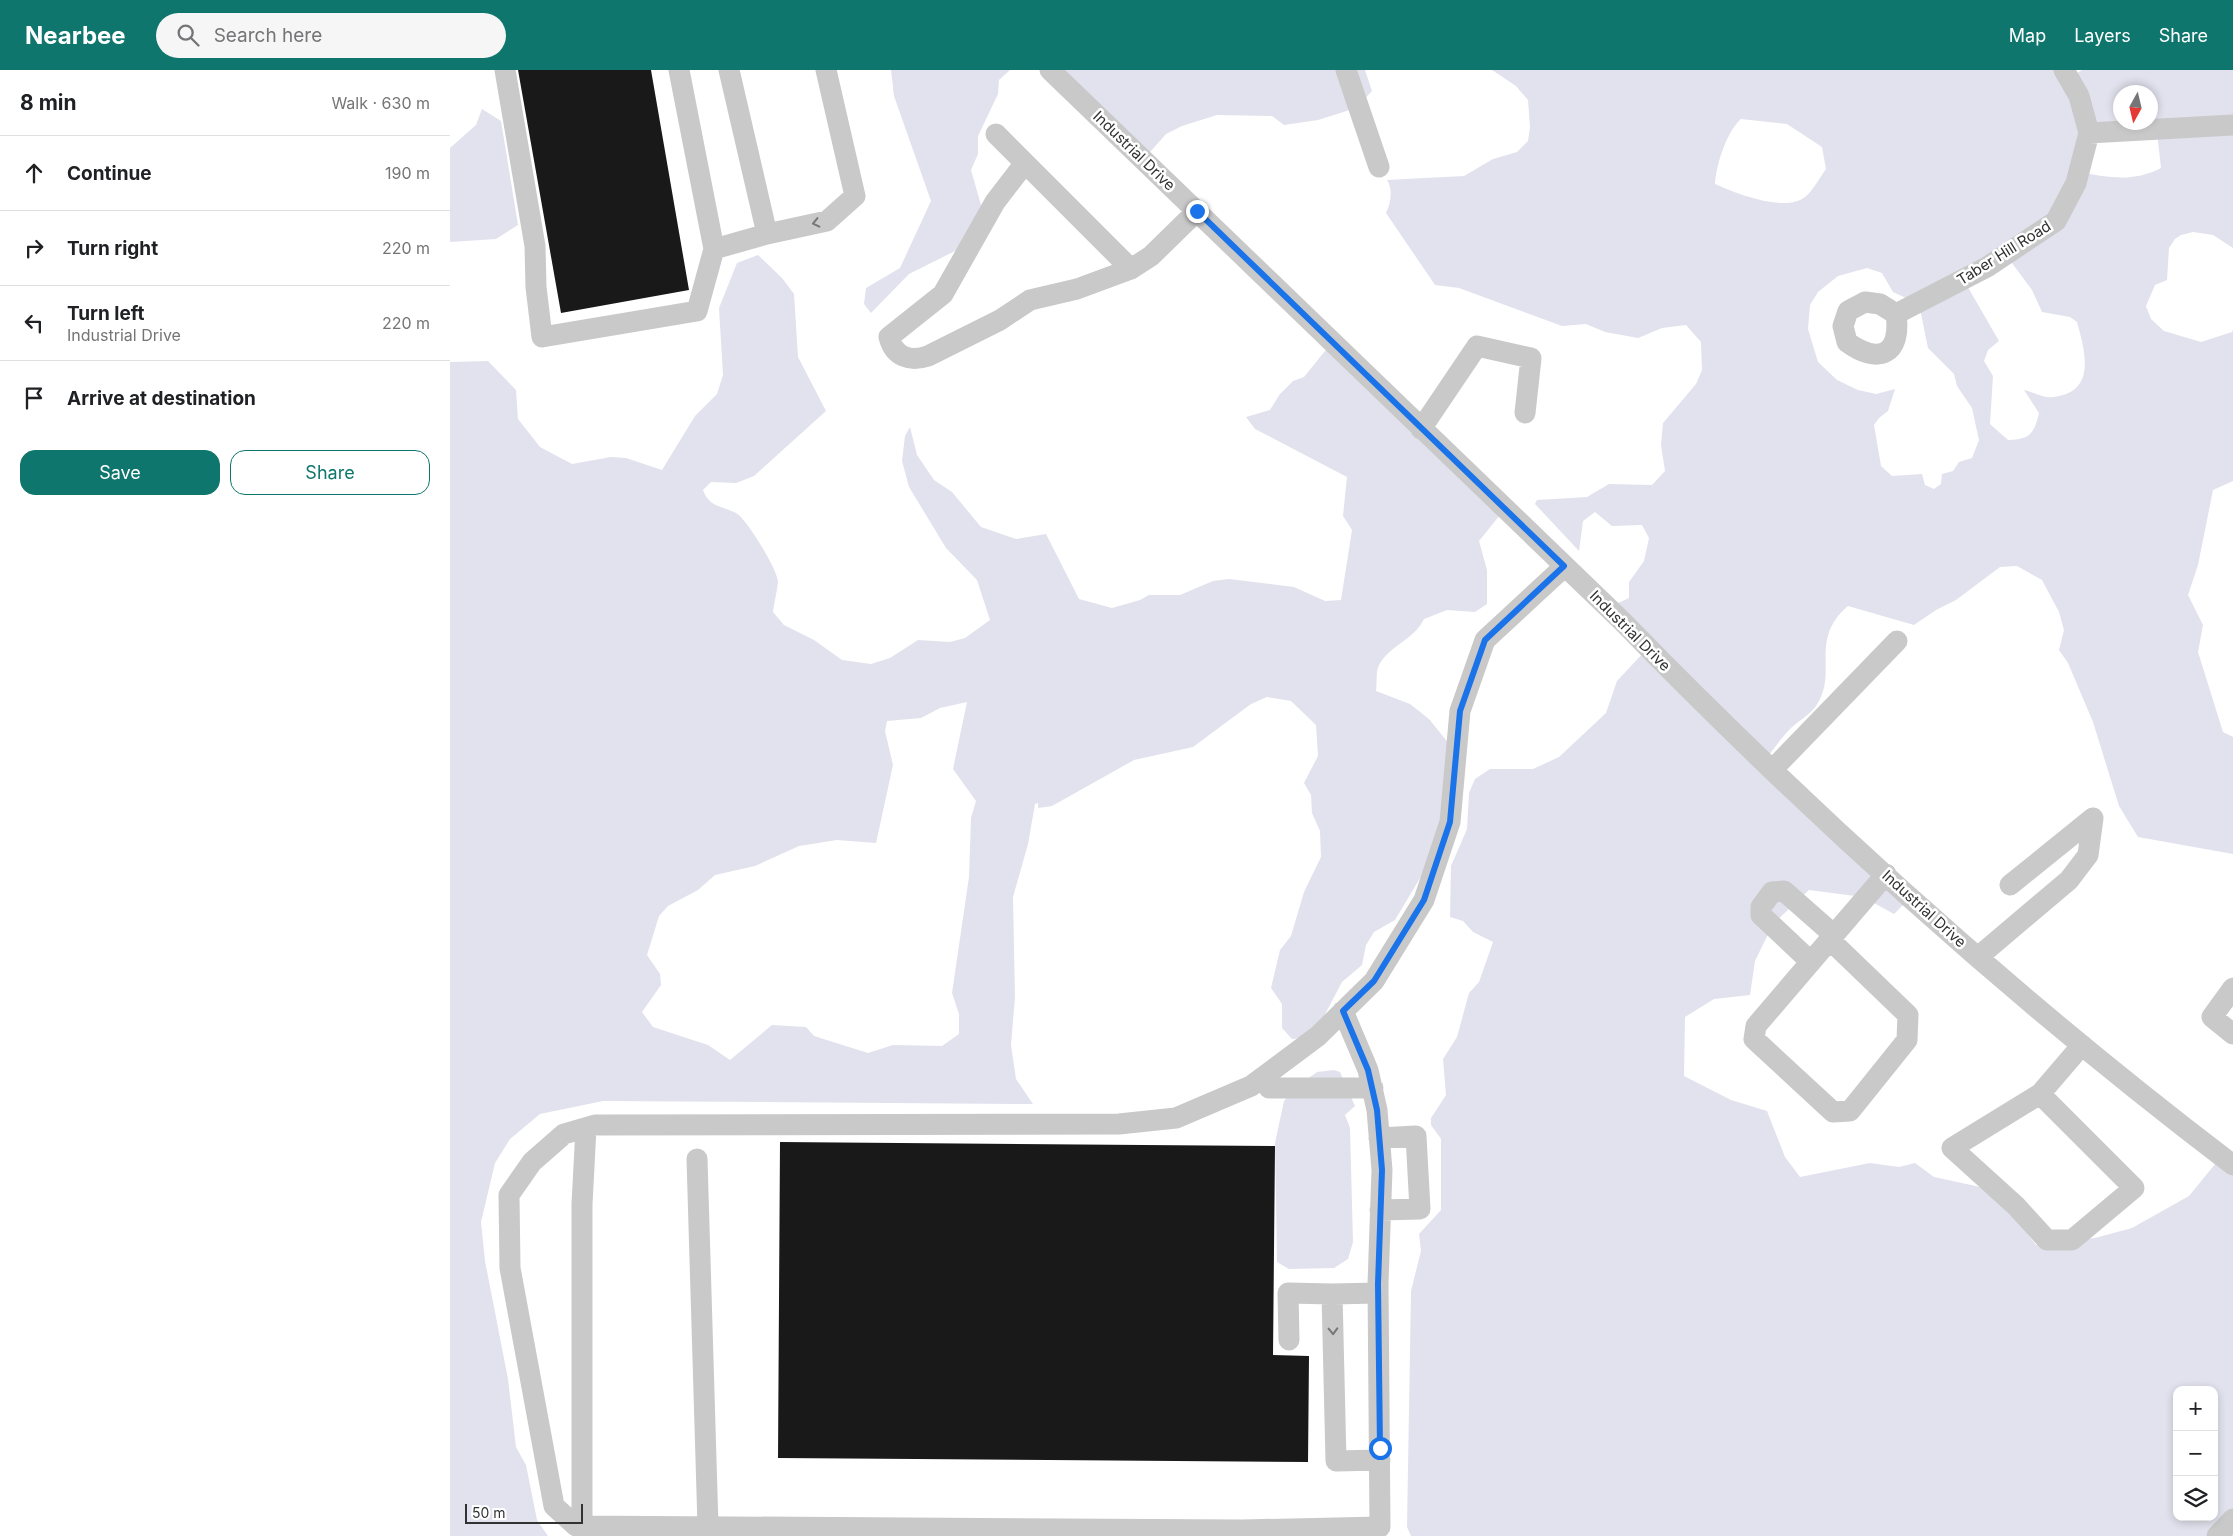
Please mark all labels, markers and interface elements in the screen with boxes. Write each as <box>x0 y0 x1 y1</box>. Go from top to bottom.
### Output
search box <box>156 13 506 58</box>
text: Nearbee <box>25 21 126 50</box>
icon: search <box>174 21 202 49</box>
text: Search here <box>214 24 322 47</box>
text: Map <box>2009 25 2046 46</box>
text: Layers <box>2074 25 2131 46</box>
text: Share <box>2159 25 2208 46</box>
north arrow <box>2113 85 2158 130</box>
text: 8 min <box>20 90 77 115</box>
text: Walk · 630 m <box>331 93 430 113</box>
street label: Industrial Drive <box>1089 107 1179 195</box>
icon: ahead <box>20 159 48 187</box>
text: Continue <box>67 162 152 185</box>
text: 190 m <box>385 163 430 183</box>
route end <box>1186 200 1209 223</box>
street label: Taber Hill Road <box>1953 216 2054 289</box>
one-way arrow <box>811 217 820 228</box>
icon: right <box>20 234 48 262</box>
text: Turn right <box>67 237 158 260</box>
text: 220 m <box>382 238 430 258</box>
text: Turn left <box>67 302 145 325</box>
icon: left <box>20 309 48 337</box>
text: 220 m <box>382 313 430 333</box>
text: Industrial Drive <box>67 325 181 345</box>
icon: arrive <box>20 384 48 412</box>
text: Arrive at destination <box>67 387 256 410</box>
button: Save <box>20 450 220 495</box>
button: Share <box>230 450 430 495</box>
street label: Industrial Drive <box>1586 586 1675 675</box>
street label: Industrial Drive <box>1878 866 1970 951</box>
one-way arrow <box>1328 1328 1338 1336</box>
map controls <box>2173 1386 2218 1521</box>
button: + <box>2173 1386 2218 1431</box>
button: − <box>2173 1431 2218 1476</box>
route start <box>1369 1437 1392 1460</box>
button: layers <box>2173 1476 2218 1521</box>
scale bar <box>465 1501 582 1524</box>
text: 50 m <box>472 1504 506 1521</box>

